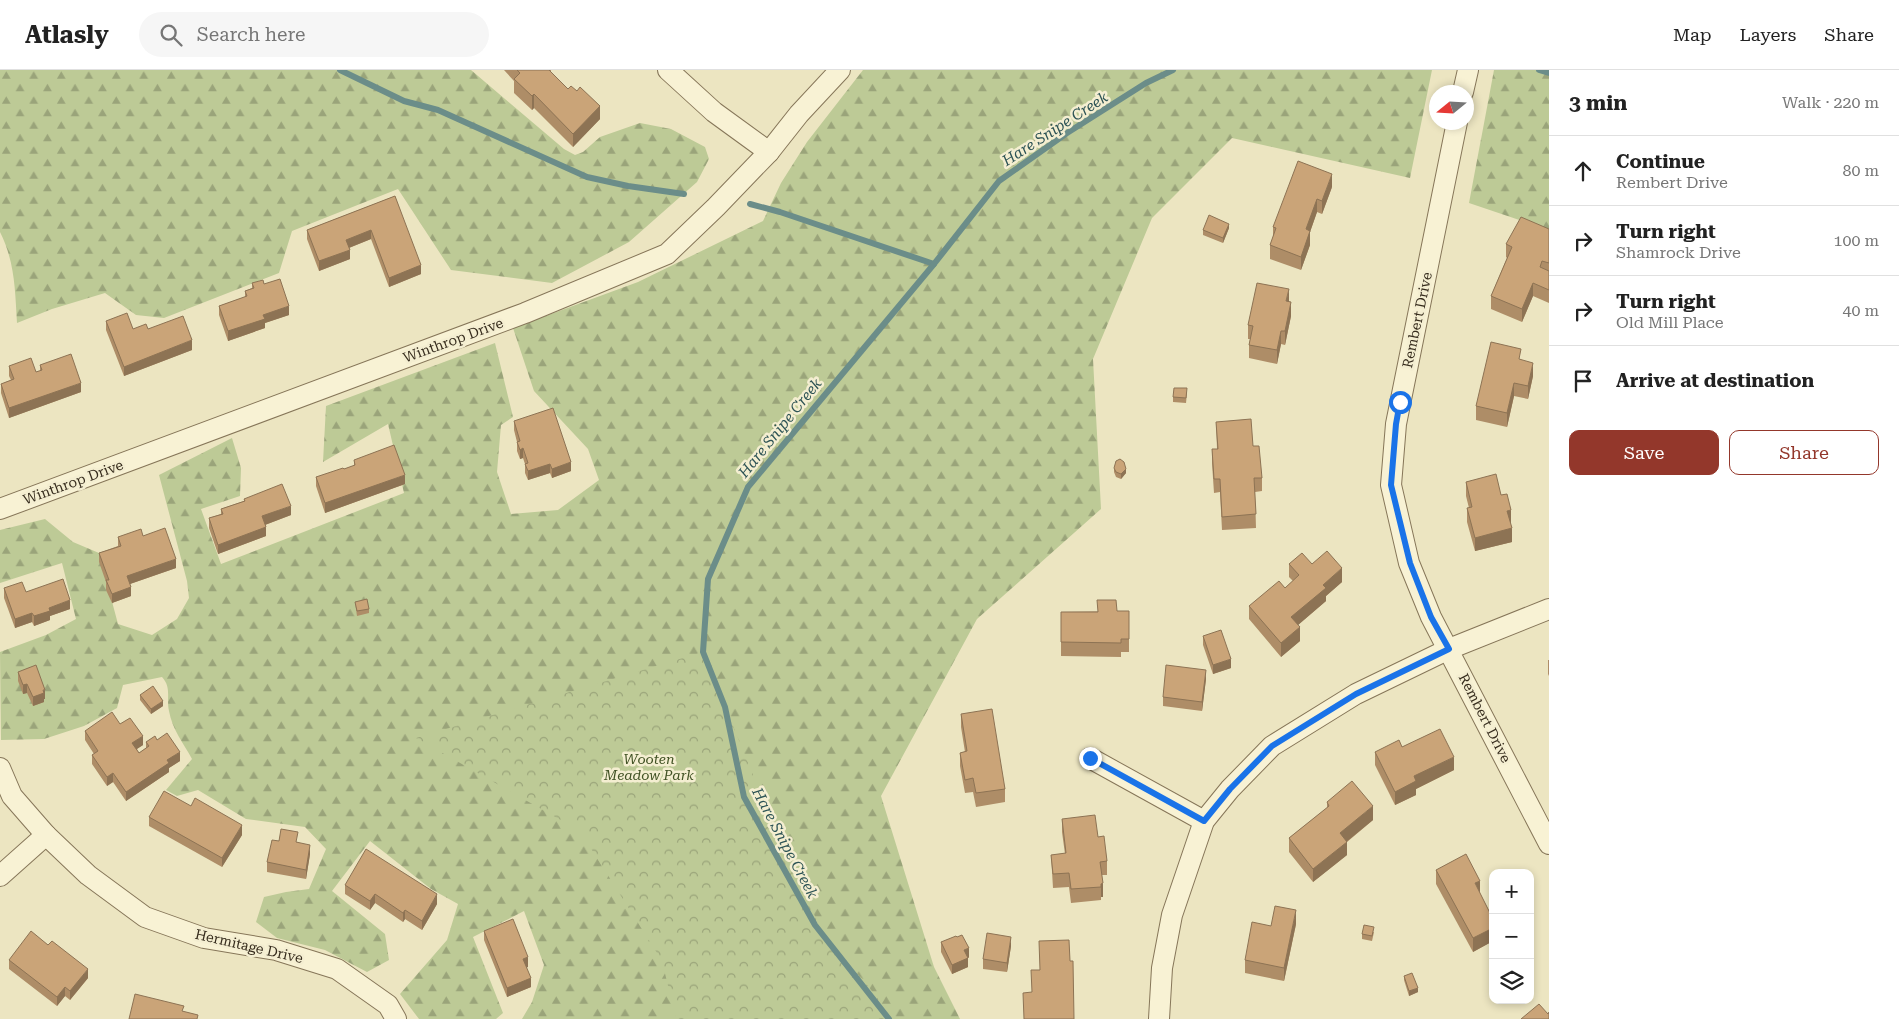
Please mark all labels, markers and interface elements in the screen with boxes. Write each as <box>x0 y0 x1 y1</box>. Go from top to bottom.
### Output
search box <box>139 12 489 57</box>
text: Atlasly <box>25 21 109 49</box>
icon: search <box>157 21 185 49</box>
text: Search here <box>197 23 306 46</box>
text: Map <box>1673 24 1712 45</box>
text: Layers <box>1740 24 1796 45</box>
text: Share <box>1824 24 1874 45</box>
north arrow <box>1429 85 1474 130</box>
water label: Hare Snipe Creek <box>998 88 1112 170</box>
text: 3 min <box>1569 91 1627 115</box>
text: Walk · 220 m <box>1782 93 1879 112</box>
text: Continue <box>1616 150 1705 173</box>
icon: ahead <box>1569 157 1597 185</box>
text: 80 m <box>1842 161 1879 180</box>
text: Rembert Drive <box>1616 173 1728 192</box>
text: Turn right <box>1616 220 1716 243</box>
icon: right <box>1569 227 1597 255</box>
text: 100 m <box>1833 231 1879 250</box>
text: Shamrock Drive <box>1616 243 1741 262</box>
street label: Rembert Drive <box>1399 270 1435 369</box>
text: Turn right <box>1616 290 1716 313</box>
icon: right <box>1569 297 1597 325</box>
text: 40 m <box>1842 301 1879 320</box>
text: Old Mill Place <box>1616 313 1724 332</box>
street label: Winthrop Drive <box>401 314 506 366</box>
icon: arrive <box>1569 367 1597 395</box>
text: Arrive at destination <box>1616 369 1814 392</box>
water label: Hare Snipe Creek <box>734 374 826 482</box>
route start <box>1389 391 1412 414</box>
button: Save <box>1569 430 1719 475</box>
button: Share <box>1729 430 1879 475</box>
street label: Winthrop Drive <box>21 456 126 508</box>
street label: Rembert Drive <box>1456 671 1514 765</box>
route end <box>1079 747 1102 770</box>
park label: Wooten Meadow Park <box>603 751 694 783</box>
water label: Hare Snipe Creek <box>748 784 822 902</box>
map controls <box>1489 869 1534 1004</box>
button: + <box>1489 869 1534 914</box>
button: − <box>1489 914 1534 959</box>
street label: Hermitage Drive <box>193 926 305 966</box>
button: layers <box>1489 959 1534 1004</box>

